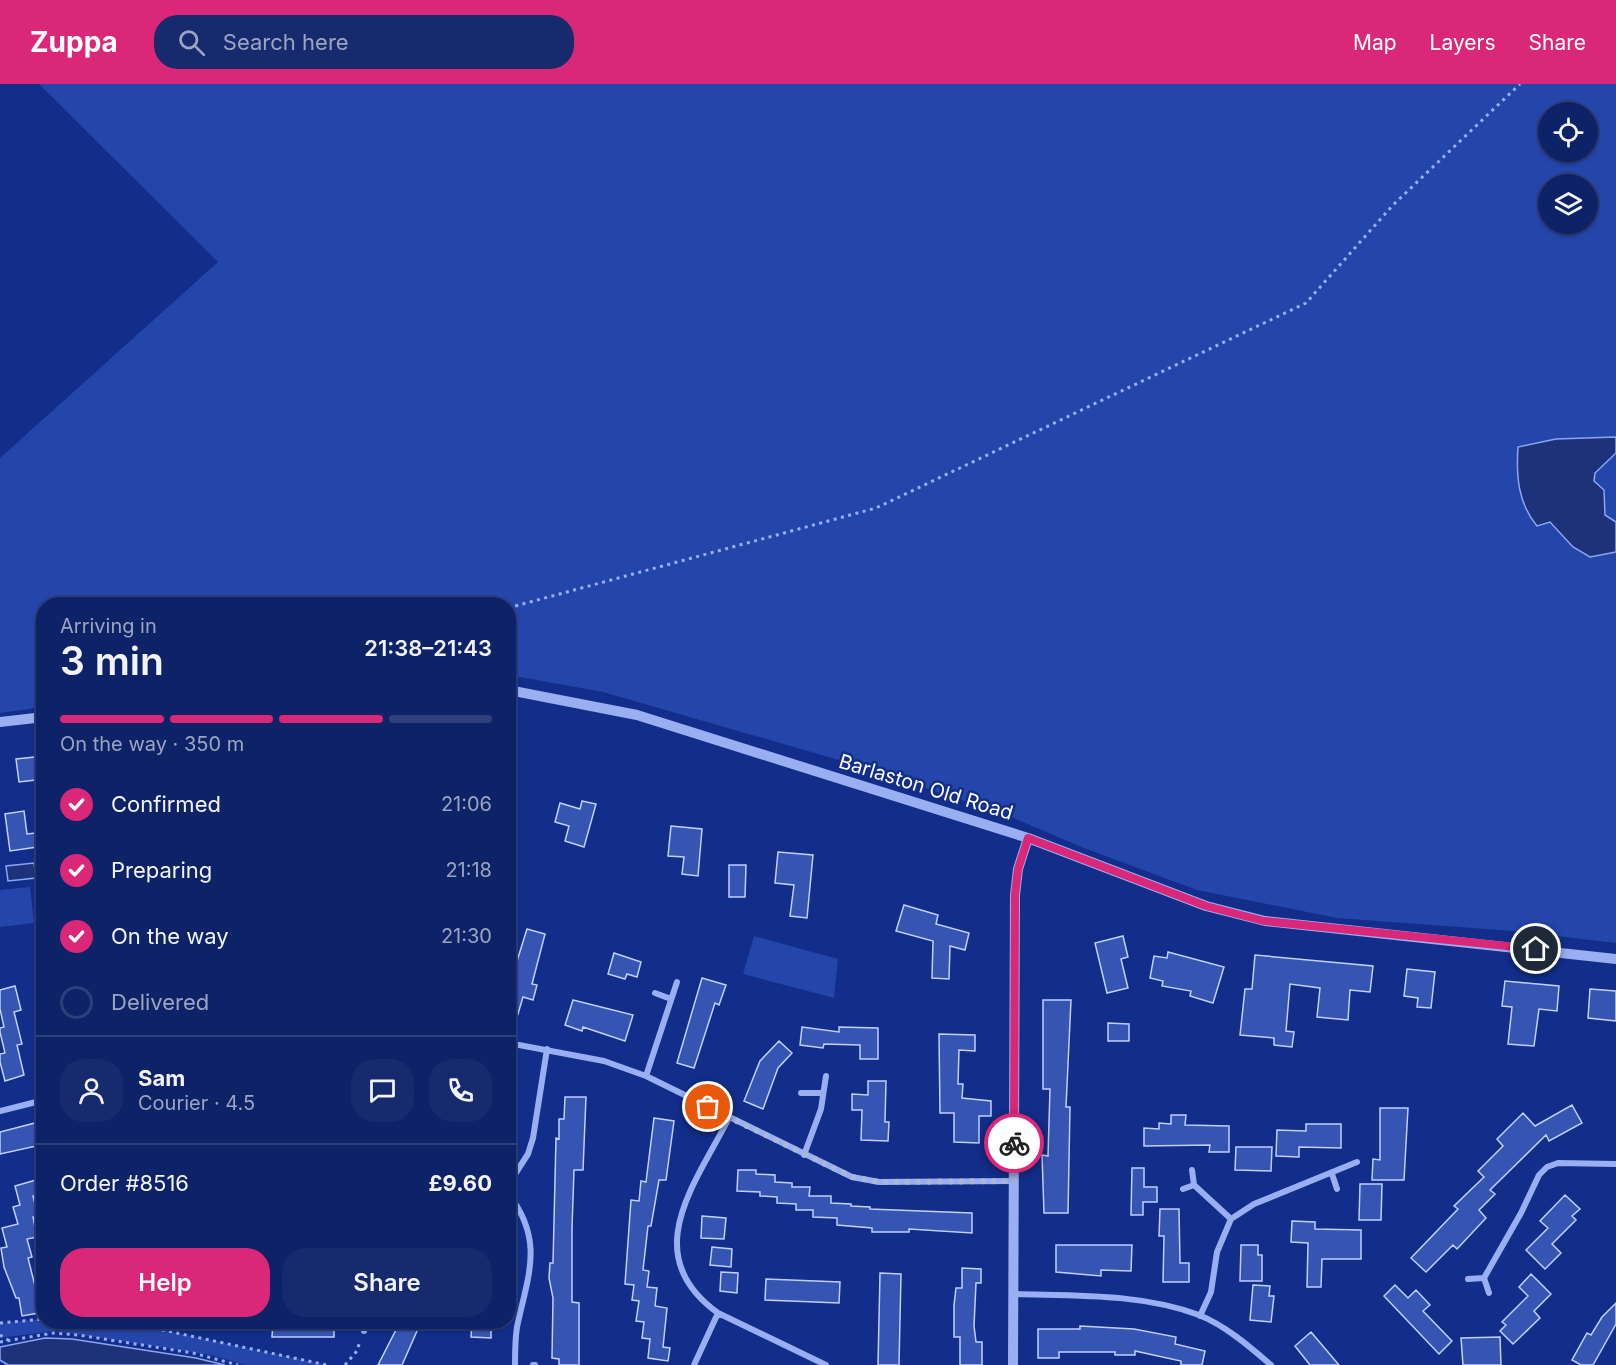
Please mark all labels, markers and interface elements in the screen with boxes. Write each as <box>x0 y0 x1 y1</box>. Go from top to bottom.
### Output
search box <box>154 15 574 69</box>
text: Zuppa <box>30 25 118 59</box>
icon: search <box>175 26 208 59</box>
text: Search here <box>223 29 349 55</box>
text: Map <box>1353 30 1397 55</box>
text: Layers <box>1430 30 1496 55</box>
text: Share <box>1529 30 1586 55</box>
map controls <box>1538 102 1598 234</box>
button: locate <box>1538 102 1598 162</box>
button: layers <box>1538 174 1598 234</box>
text: Arriving in <box>60 614 157 638</box>
text: 21:38–21:43 <box>364 635 492 661</box>
text: 3 min <box>60 637 164 684</box>
text: On the way · 350 m <box>60 732 244 756</box>
street label: Barlaston Old Road <box>836 749 1016 825</box>
icon: check <box>60 788 93 821</box>
text: Confirmed <box>111 791 221 817</box>
text: 21:06 <box>441 792 492 816</box>
icon: check <box>60 854 93 887</box>
text: Preparing <box>111 857 212 883</box>
text: 21:18 <box>445 858 492 882</box>
icon: check <box>60 920 93 953</box>
text: On the way <box>111 923 229 949</box>
pin <box>1510 923 1561 974</box>
text: 21:30 <box>441 924 492 948</box>
icon: home <box>1519 932 1552 965</box>
text: Delivered <box>111 989 209 1015</box>
button: person <box>60 1059 123 1122</box>
button: chat <box>351 1059 414 1122</box>
button: phone <box>429 1059 492 1122</box>
text: Sam <box>138 1065 185 1091</box>
pin <box>682 1081 733 1132</box>
icon: bag <box>691 1090 724 1123</box>
text: Courier · 4.5 <box>138 1091 255 1115</box>
courier <box>984 1113 1044 1173</box>
icon: bike <box>998 1127 1031 1160</box>
text: Order #8516 <box>60 1170 189 1196</box>
text: £9.60 <box>428 1170 492 1196</box>
button: Help <box>60 1248 270 1317</box>
button: Share <box>282 1248 492 1317</box>

